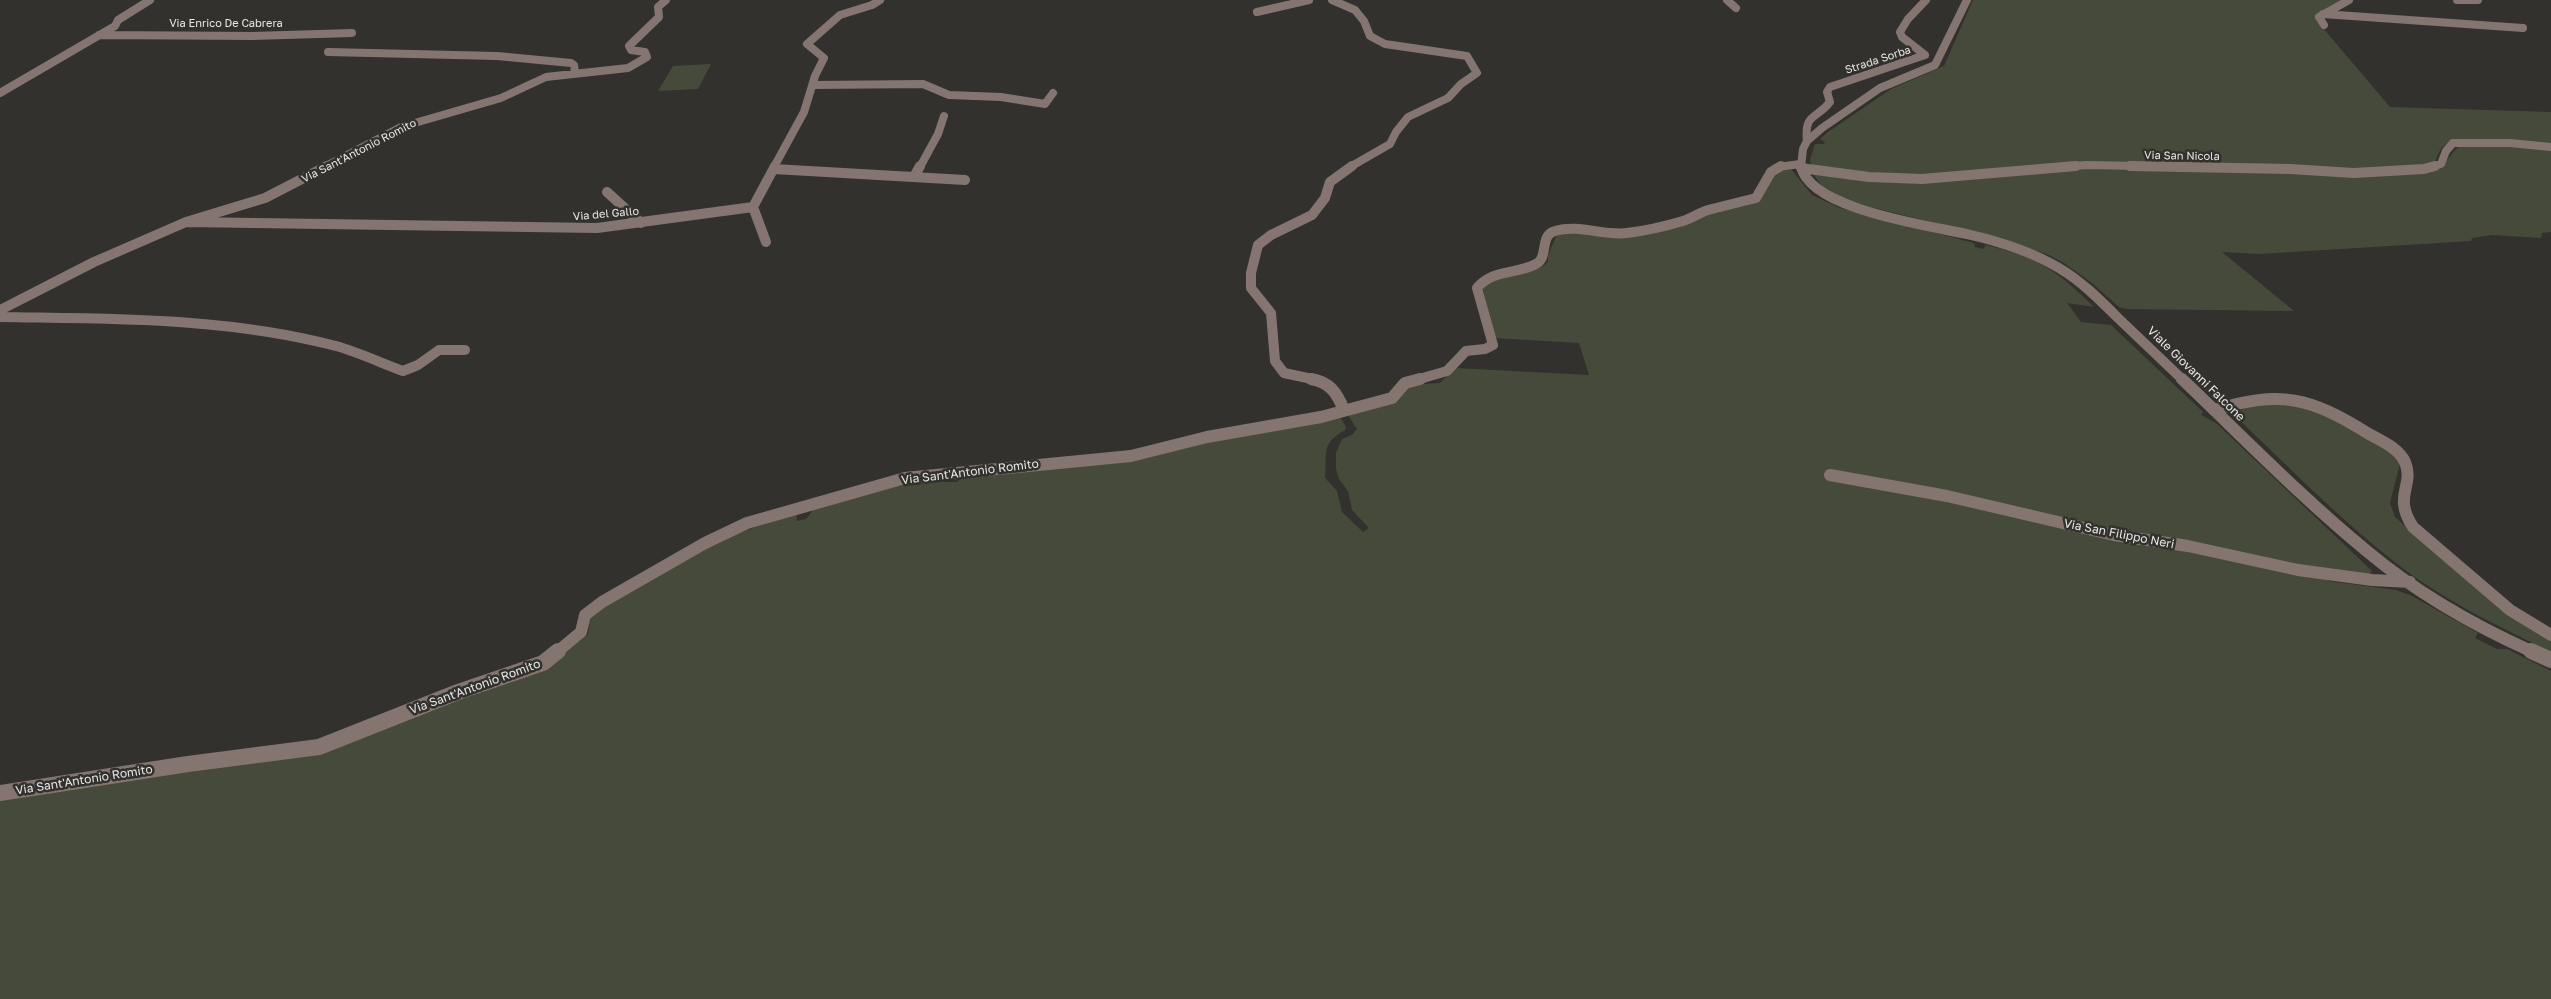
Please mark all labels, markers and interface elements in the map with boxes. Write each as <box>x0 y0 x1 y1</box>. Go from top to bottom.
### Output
street label: Via Enrico De Cabrera <box>169 17 283 31</box>
street label: Strada Sorba <box>1844 43 1912 77</box>
street label: Via Sant'Antonio Romito <box>299 116 419 186</box>
street label: Via San Nicola <box>2144 149 2220 163</box>
street label: Via del Gallo <box>572 205 640 223</box>
street label: Viale Giovanni Falcone <box>2144 324 2248 424</box>
street label: Via Sant'Antonio Romito <box>900 456 1040 488</box>
street label: Via San Filippo Neri <box>2063 516 2175 552</box>
street label: Via Sant'Antonio Romito <box>407 657 543 717</box>
street label: Via Sant'Antonio Romito <box>14 762 154 798</box>

